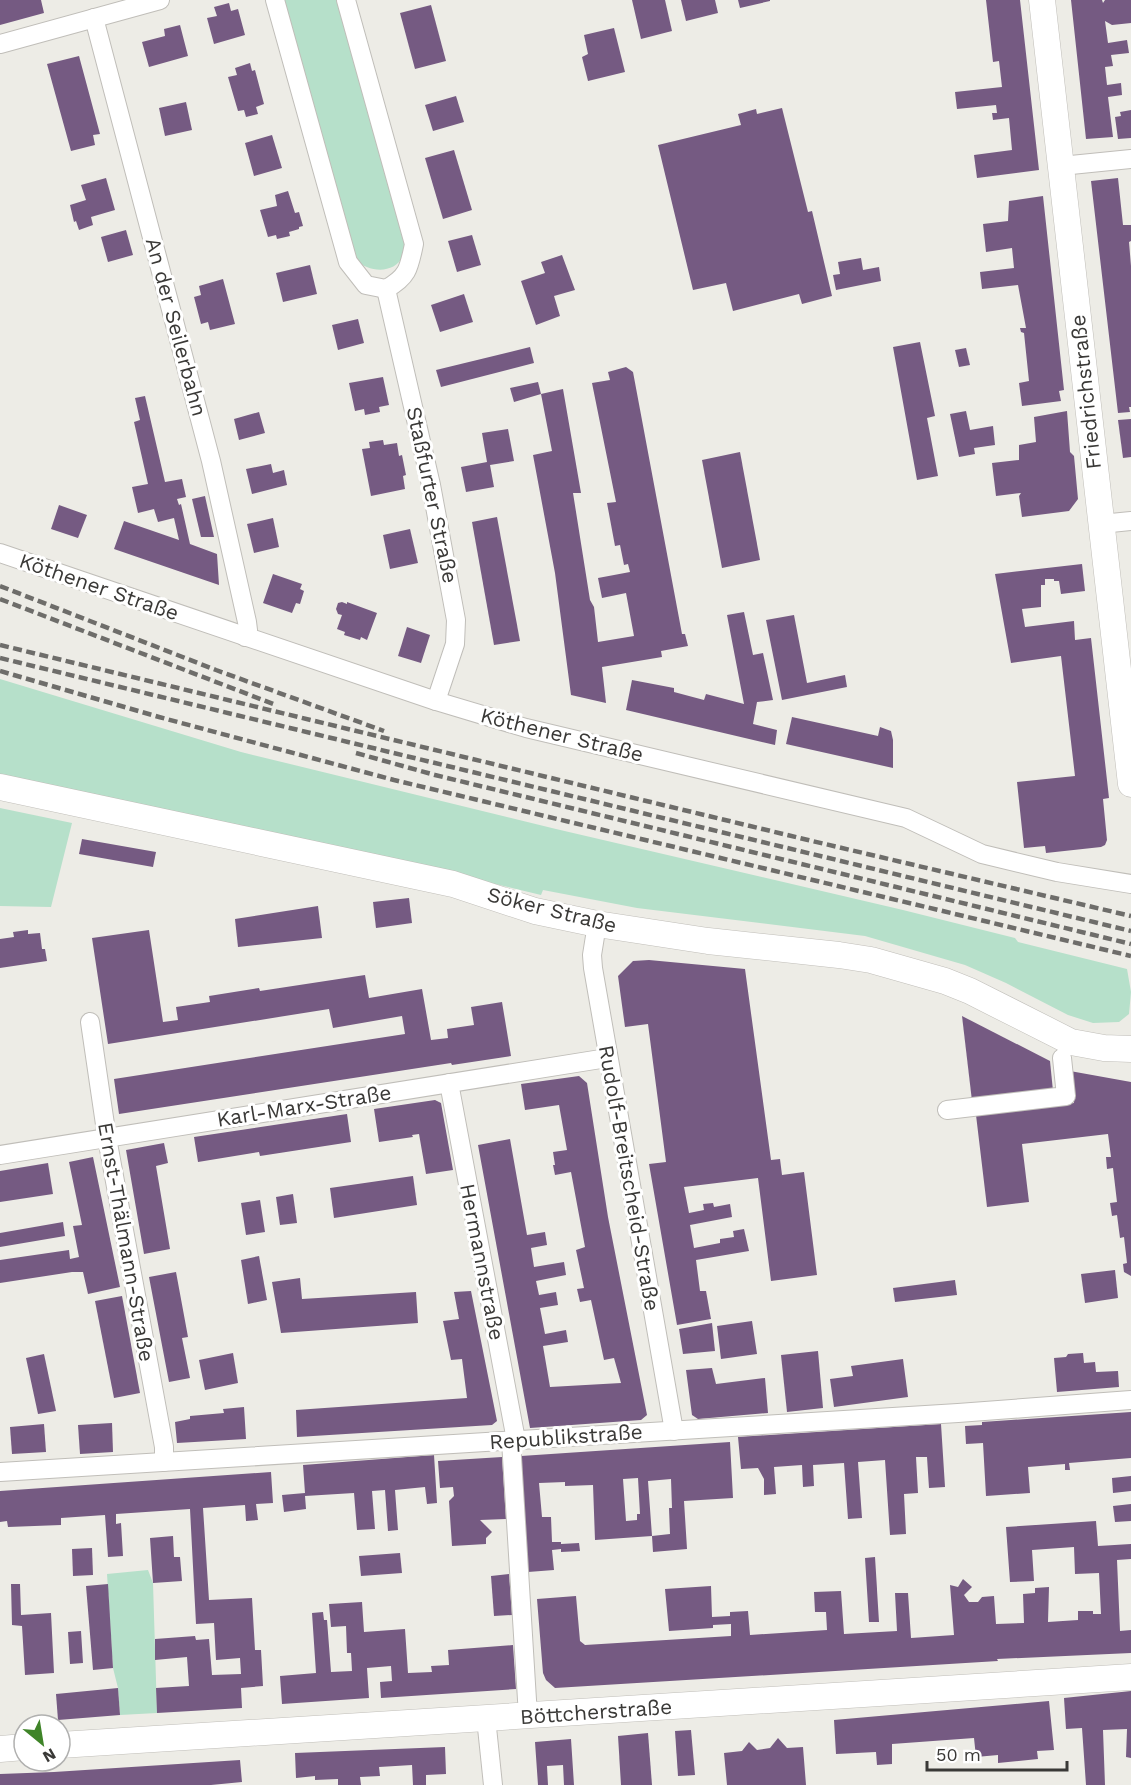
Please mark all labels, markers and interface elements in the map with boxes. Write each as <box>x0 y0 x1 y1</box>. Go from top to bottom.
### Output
street label: An der Seilerbahn <box>141 235 212 419</box>
street label: Friedrichstraße <box>1065 313 1106 471</box>
street label: Staßfurter Straße <box>402 404 463 585</box>
street label: Köthener Straße <box>16 548 182 626</box>
street label: Köthener Straße <box>478 702 646 767</box>
street label: Söker Straße <box>485 881 619 938</box>
street label: Rudolf-Breitscheid-Straße <box>594 1043 665 1313</box>
street label: Karl-Marx-Straße <box>215 1079 393 1132</box>
street label: Ernst-Thälmann-Straße <box>93 1120 160 1363</box>
street label: Hermannstraße <box>455 1182 510 1342</box>
street label: Republikstraße <box>488 1419 644 1454</box>
street label: Böttcherstraße <box>519 1694 673 1729</box>
north arrow <box>12 1713 72 1773</box>
scale bar <box>927 1734 1066 1772</box>
text: N <box>39 1744 59 1767</box>
text: 50 m <box>936 1744 981 1765</box>

